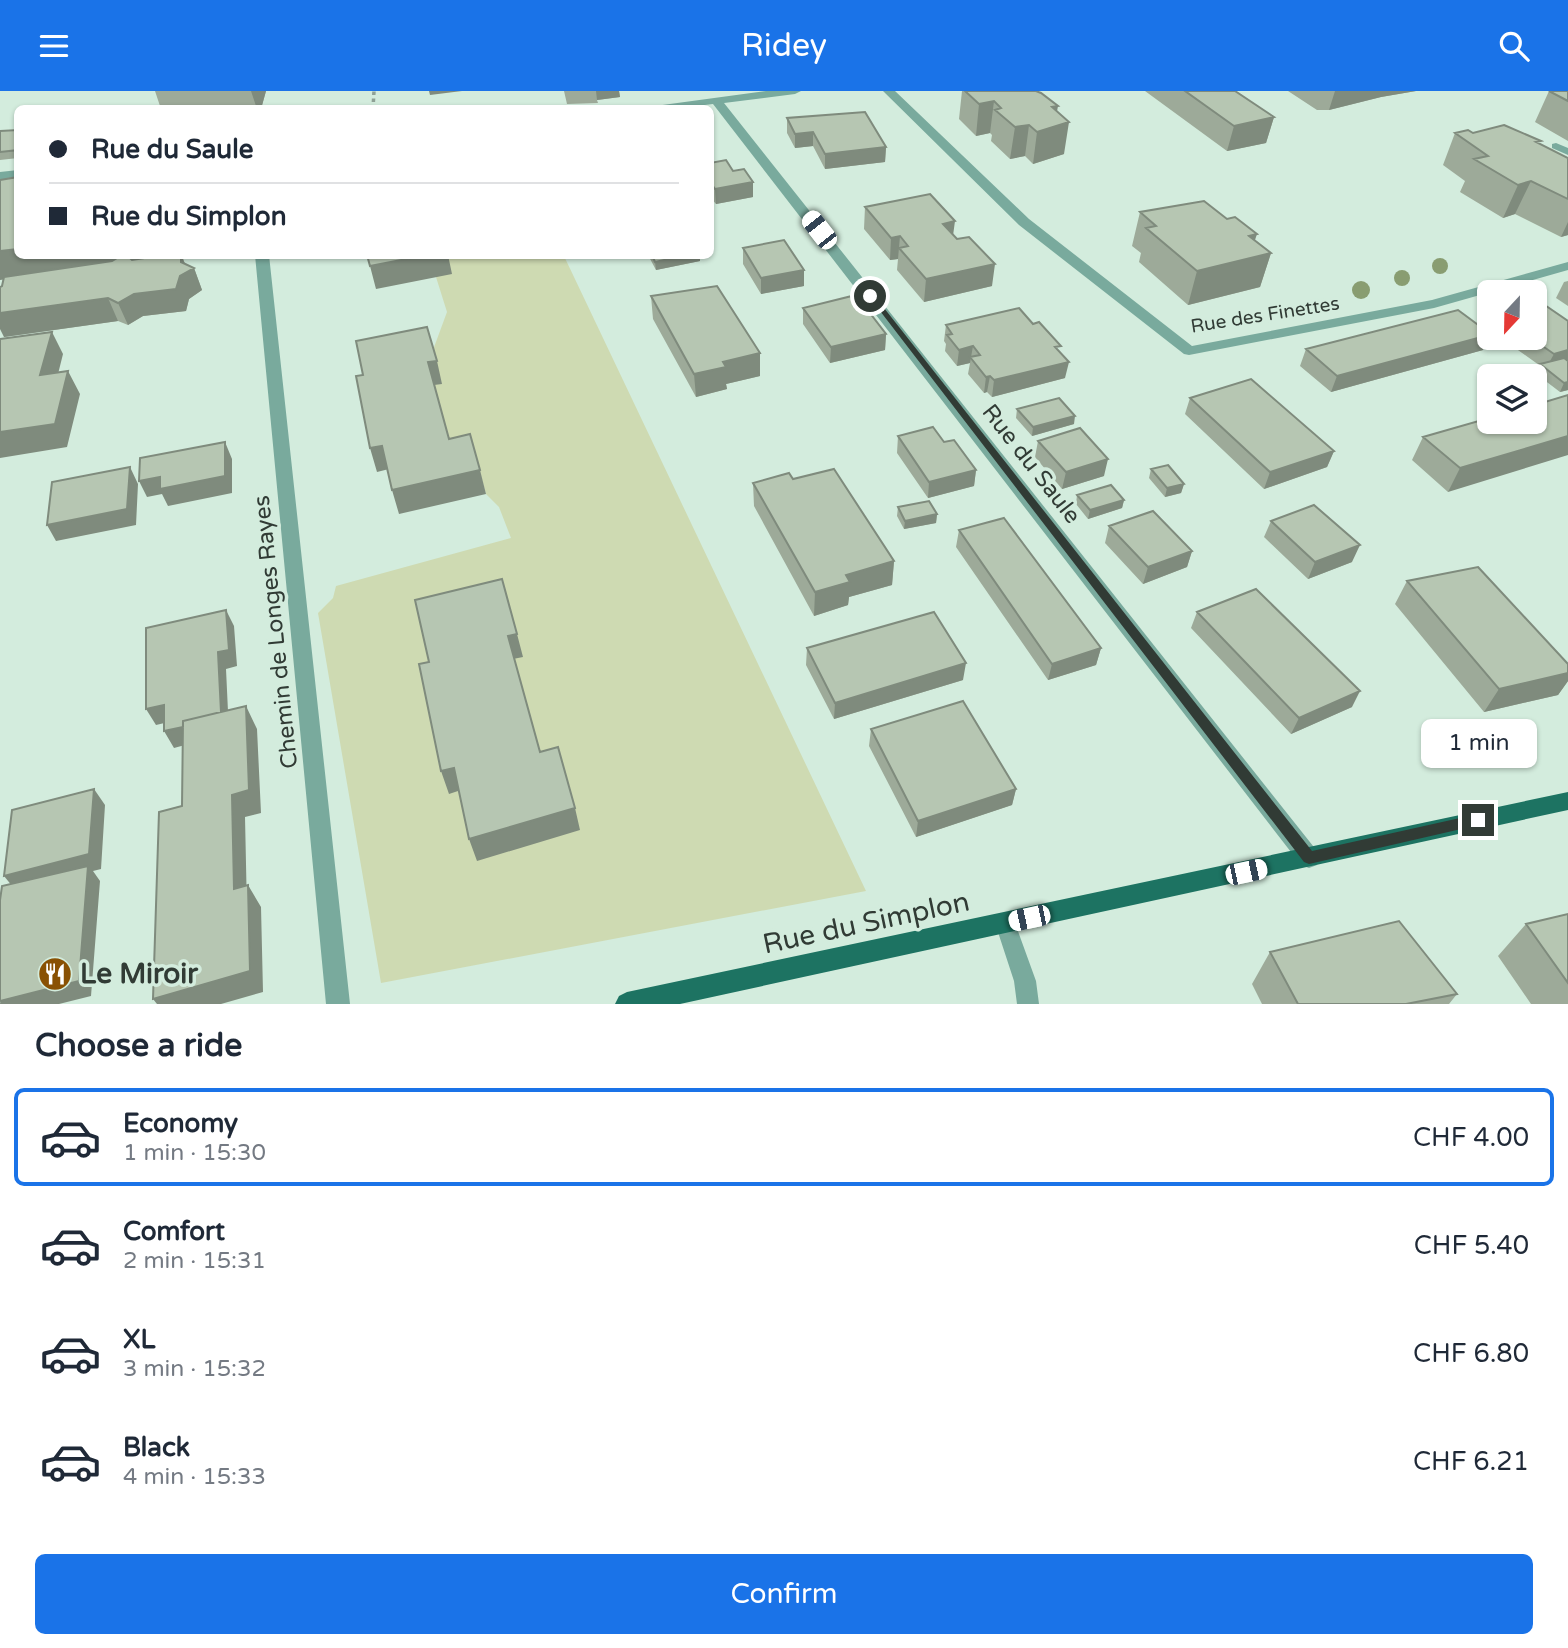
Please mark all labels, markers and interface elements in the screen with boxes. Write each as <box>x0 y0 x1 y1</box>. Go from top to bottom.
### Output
icon: menu <box>35 27 73 65</box>
text: Ridey <box>741 27 827 65</box>
icon: search <box>1495 27 1533 65</box>
text: Rue du Saule <box>91 134 253 165</box>
text: Rue du Simplon <box>91 201 286 232</box>
car <box>798 207 841 253</box>
route start <box>854 280 886 312</box>
north arrow <box>1477 280 1547 350</box>
map controls <box>1477 280 1547 434</box>
street label: Rue des Finettes <box>1189 292 1341 338</box>
button: layers <box>1477 364 1547 434</box>
street label: Rue du Saule <box>976 399 1086 529</box>
street label: Chemin de Longes Rayes <box>248 494 304 770</box>
callout: 1 min <box>1420 719 1536 767</box>
text: 1 min <box>1448 729 1510 757</box>
route end <box>1462 804 1494 836</box>
car <box>1224 857 1269 887</box>
street label: Rue du Simplon <box>760 884 972 962</box>
car <box>1007 903 1052 933</box>
restaurant icon: Le Miroir <box>36 955 74 993</box>
place label: Le Miroir <box>80 957 199 991</box>
text: Choose a ride <box>35 1027 242 1065</box>
icon: car <box>39 1106 102 1169</box>
text: Economy <box>123 1108 238 1139</box>
text: CHF 4.00 <box>1413 1122 1529 1153</box>
text: 1 min · 15:30 <box>123 1139 266 1167</box>
icon: car <box>39 1214 102 1277</box>
text: Comfort <box>123 1216 225 1247</box>
text: CHF 5.40 <box>1414 1230 1529 1261</box>
text: 2 min · 15:31 <box>123 1247 266 1275</box>
icon: car <box>39 1322 102 1385</box>
text: XL <box>123 1324 155 1355</box>
text: CHF 6.80 <box>1413 1338 1529 1369</box>
text: 3 min · 15:32 <box>123 1355 266 1383</box>
icon: car <box>39 1430 102 1493</box>
text: Black <box>123 1432 190 1463</box>
text: CHF 6.21 <box>1413 1446 1529 1477</box>
text: 4 min · 15:33 <box>123 1463 266 1491</box>
button: Confirm <box>35 1554 1533 1634</box>

